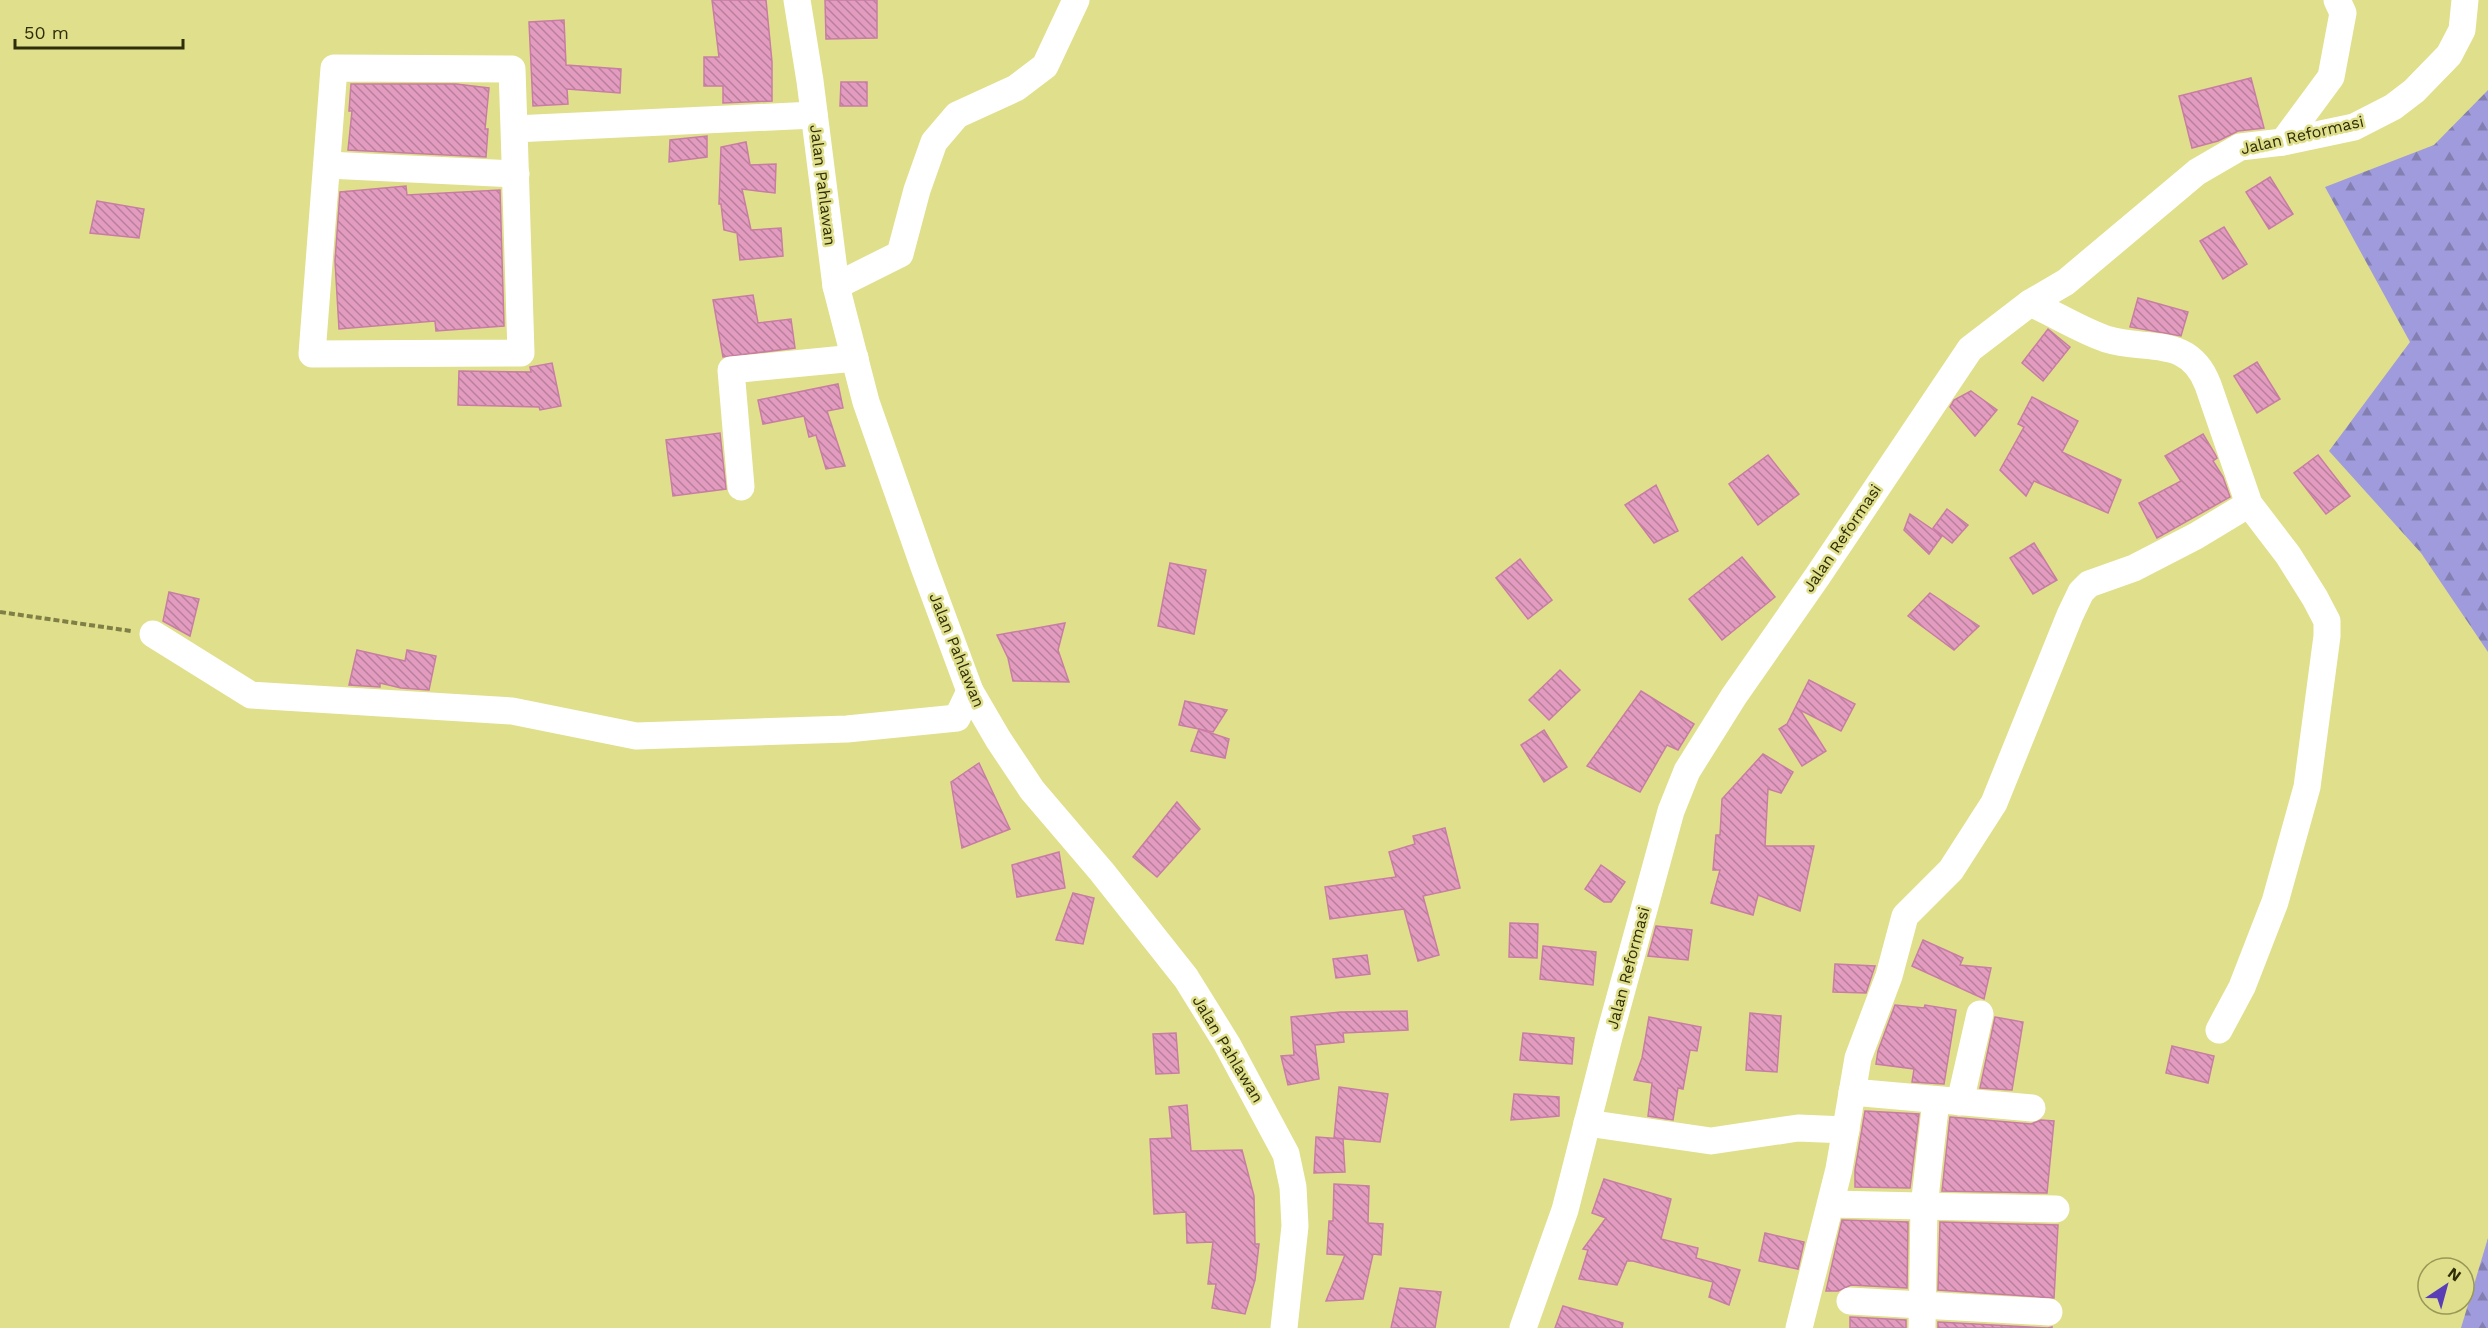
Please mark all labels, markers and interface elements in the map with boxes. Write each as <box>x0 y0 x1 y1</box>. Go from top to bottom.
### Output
scale bar <box>15 12 183 50</box>
text: 50 m <box>24 22 69 43</box>
street label: Jalan Reformasi <box>2239 112 2365 158</box>
street label: Jalan Pahlawan <box>806 123 840 247</box>
street label: Jalan Reformasi <box>1799 481 1885 595</box>
street label: Jalan Pahlawan <box>925 590 989 710</box>
street label: Jalan Reformasi <box>1603 905 1653 1031</box>
street label: Jalan Pahlawan <box>1188 992 1268 1106</box>
north arrow <box>2416 1256 2476 1316</box>
text: N <box>2444 1263 2465 1285</box>

